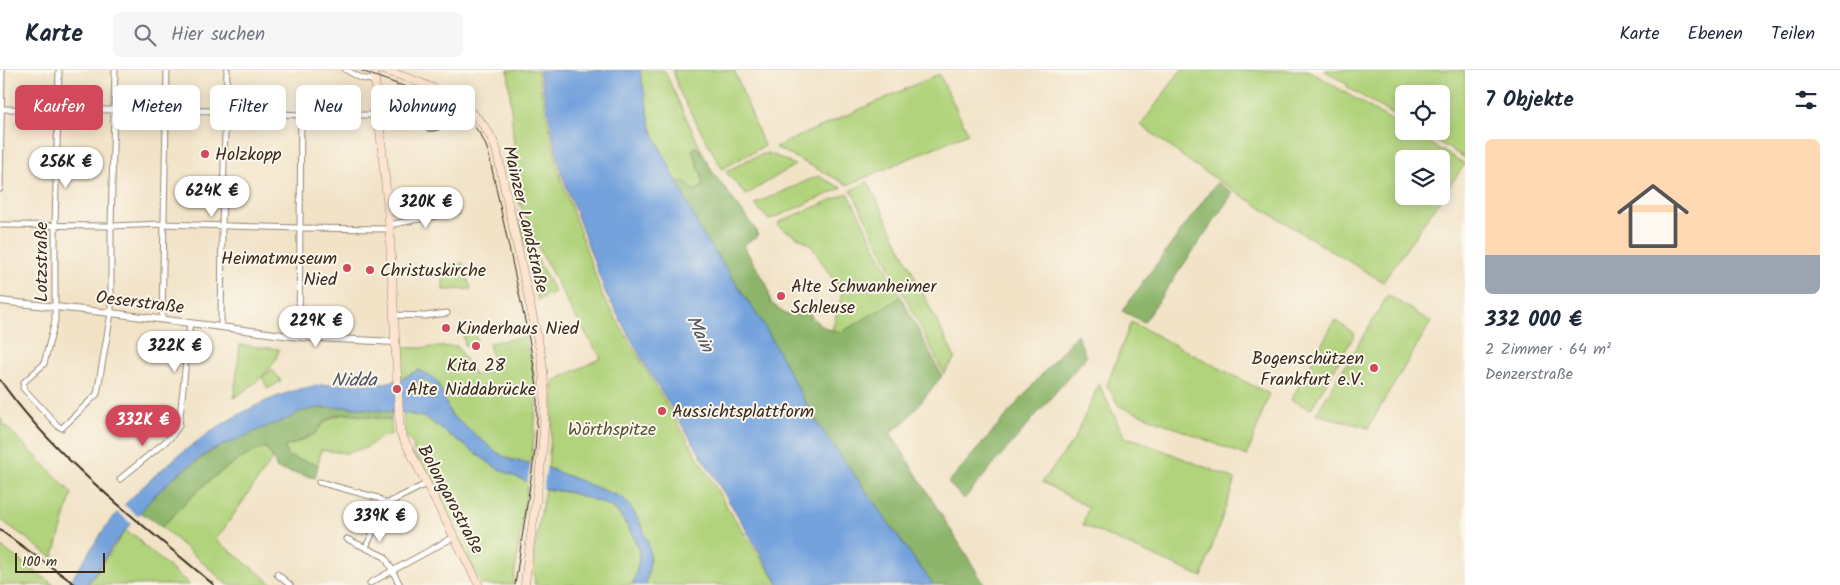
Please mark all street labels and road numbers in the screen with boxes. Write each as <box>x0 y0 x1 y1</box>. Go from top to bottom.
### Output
street label: Mainzer Landstraße <box>494 143 556 296</box>
street label: Lotzstraße <box>28 222 57 302</box>
street label: Oeserstraße <box>94 284 186 323</box>
street label: Bolongarostraße <box>409 440 491 560</box>

